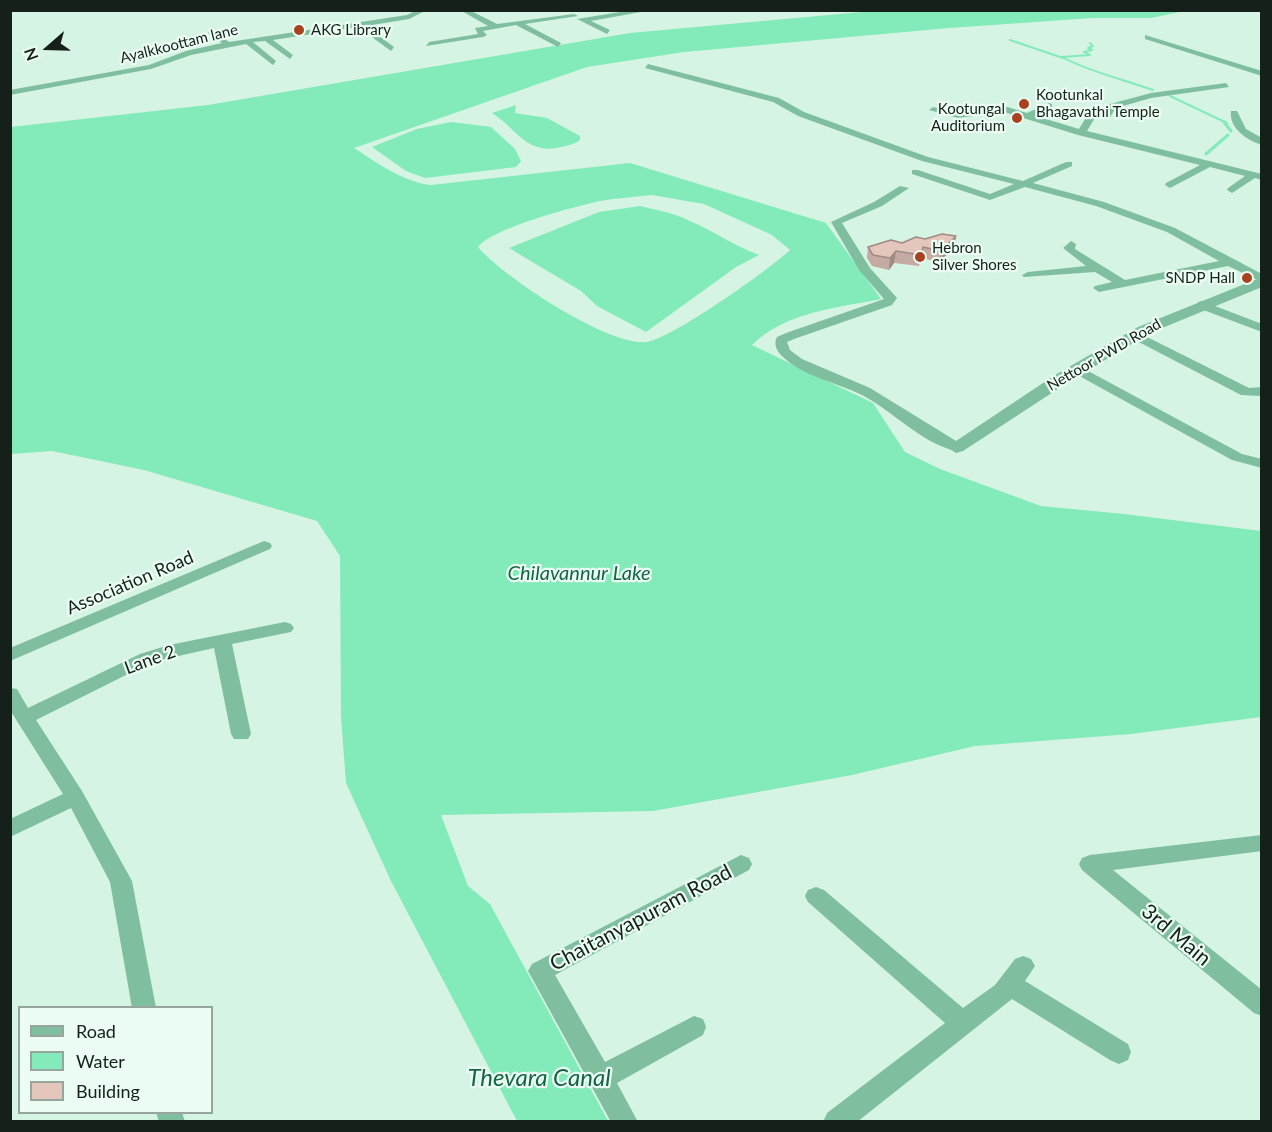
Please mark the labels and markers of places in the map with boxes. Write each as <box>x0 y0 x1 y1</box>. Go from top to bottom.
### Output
place label: AKG Library <box>311 21 391 39</box>
marker: AKG Library <box>292 23 306 37</box>
place label: Kootunkal Bhagavathi Temple <box>1036 86 1160 121</box>
marker: Kootunkal Bhagavathi Temple <box>1017 97 1031 111</box>
place label: Kootungal Auditorium <box>931 100 1005 135</box>
marker: Kootungal Auditorium <box>1010 111 1024 125</box>
place label: Hebron Silver Shores <box>932 239 1016 274</box>
marker: Hebron Silver Shores <box>913 250 927 264</box>
place label: SNDP Hall <box>1165 269 1235 287</box>
marker: SNDP Hall <box>1240 271 1254 285</box>

